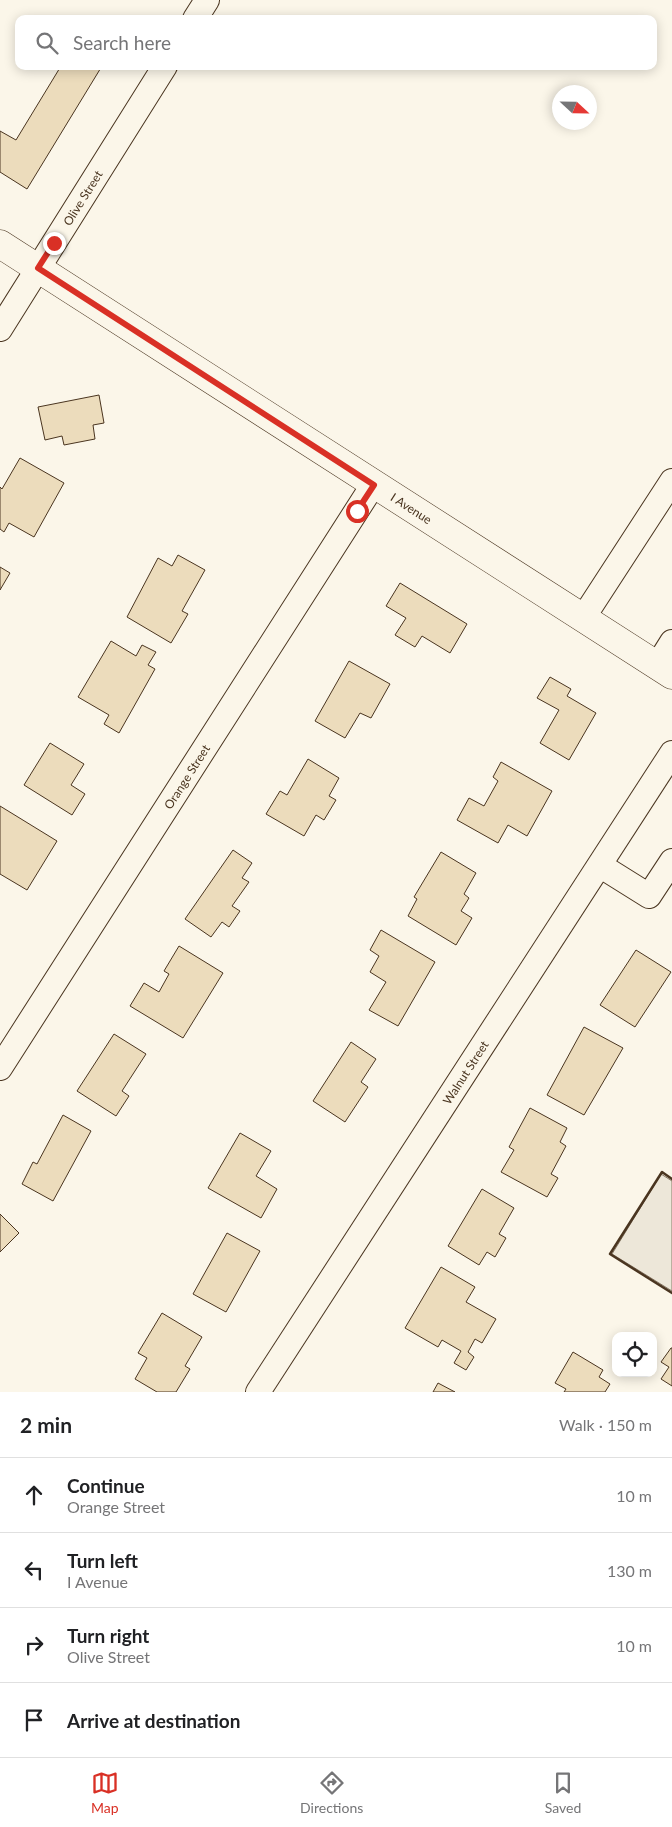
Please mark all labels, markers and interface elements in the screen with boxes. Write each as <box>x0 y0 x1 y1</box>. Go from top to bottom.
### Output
search box <box>15 15 657 70</box>
icon: search <box>33 29 61 57</box>
text: Search here <box>73 31 171 54</box>
north arrow <box>552 85 597 130</box>
street label: Olive Street <box>59 167 106 228</box>
route end <box>43 232 66 255</box>
street label: I Avenue <box>388 489 435 527</box>
route start <box>346 500 369 523</box>
street label: Orange Street <box>160 741 213 812</box>
street label: Walnut Street <box>439 1037 492 1107</box>
map controls <box>612 1332 657 1377</box>
button: locate <box>612 1332 657 1377</box>
text: 2 min <box>20 1412 72 1437</box>
text: Walk · 150 m <box>559 1415 652 1434</box>
text: Continue <box>67 1474 145 1497</box>
icon: ahead <box>20 1481 48 1509</box>
text: 10 m <box>616 1486 652 1505</box>
text: Orange Street <box>67 1497 165 1516</box>
text: Turn left <box>67 1549 138 1572</box>
icon: left <box>20 1556 48 1584</box>
text: 130 m <box>607 1561 652 1580</box>
text: I Avenue <box>67 1572 128 1591</box>
text: Turn right <box>67 1624 149 1647</box>
icon: right <box>20 1631 48 1659</box>
text: 10 m <box>616 1636 652 1655</box>
text: Olive Street <box>67 1647 150 1666</box>
icon: arrive <box>20 1706 48 1734</box>
text: Arrive at destination <box>67 1709 240 1732</box>
tab: Map <box>91 1769 119 1816</box>
tab: Directions <box>300 1769 363 1816</box>
tab: Saved <box>545 1769 581 1816</box>

